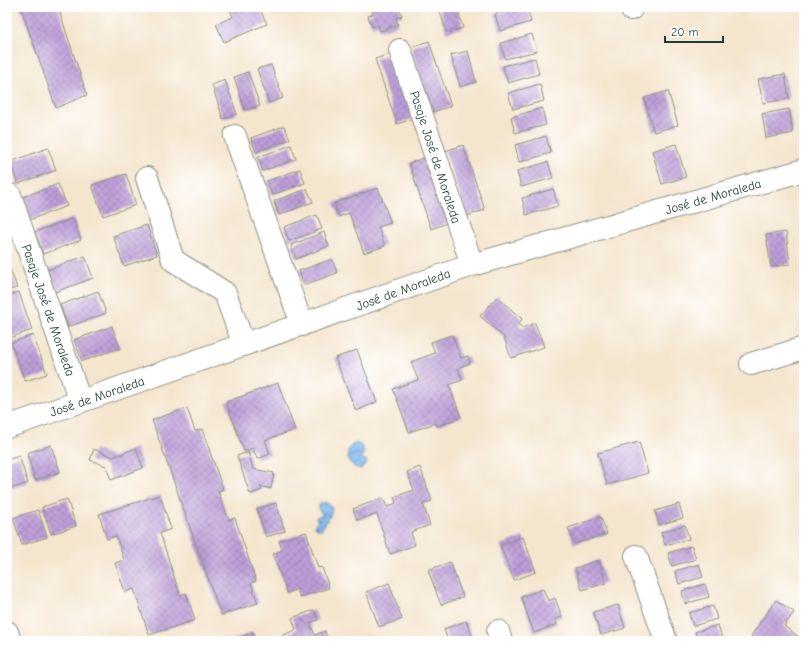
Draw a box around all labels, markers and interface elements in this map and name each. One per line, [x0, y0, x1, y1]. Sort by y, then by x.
scale bar [665, 18, 723, 44]
text: 20 m [671, 25, 699, 39]
street label: Pasaje José de Moraleda [407, 89, 464, 225]
street label: José de Moraleda [663, 176, 763, 217]
street label: Pasaje José de Moraleda [19, 242, 78, 378]
street label: José de Moraleda [354, 265, 452, 313]
street label: José de Moraleda [48, 373, 146, 420]

